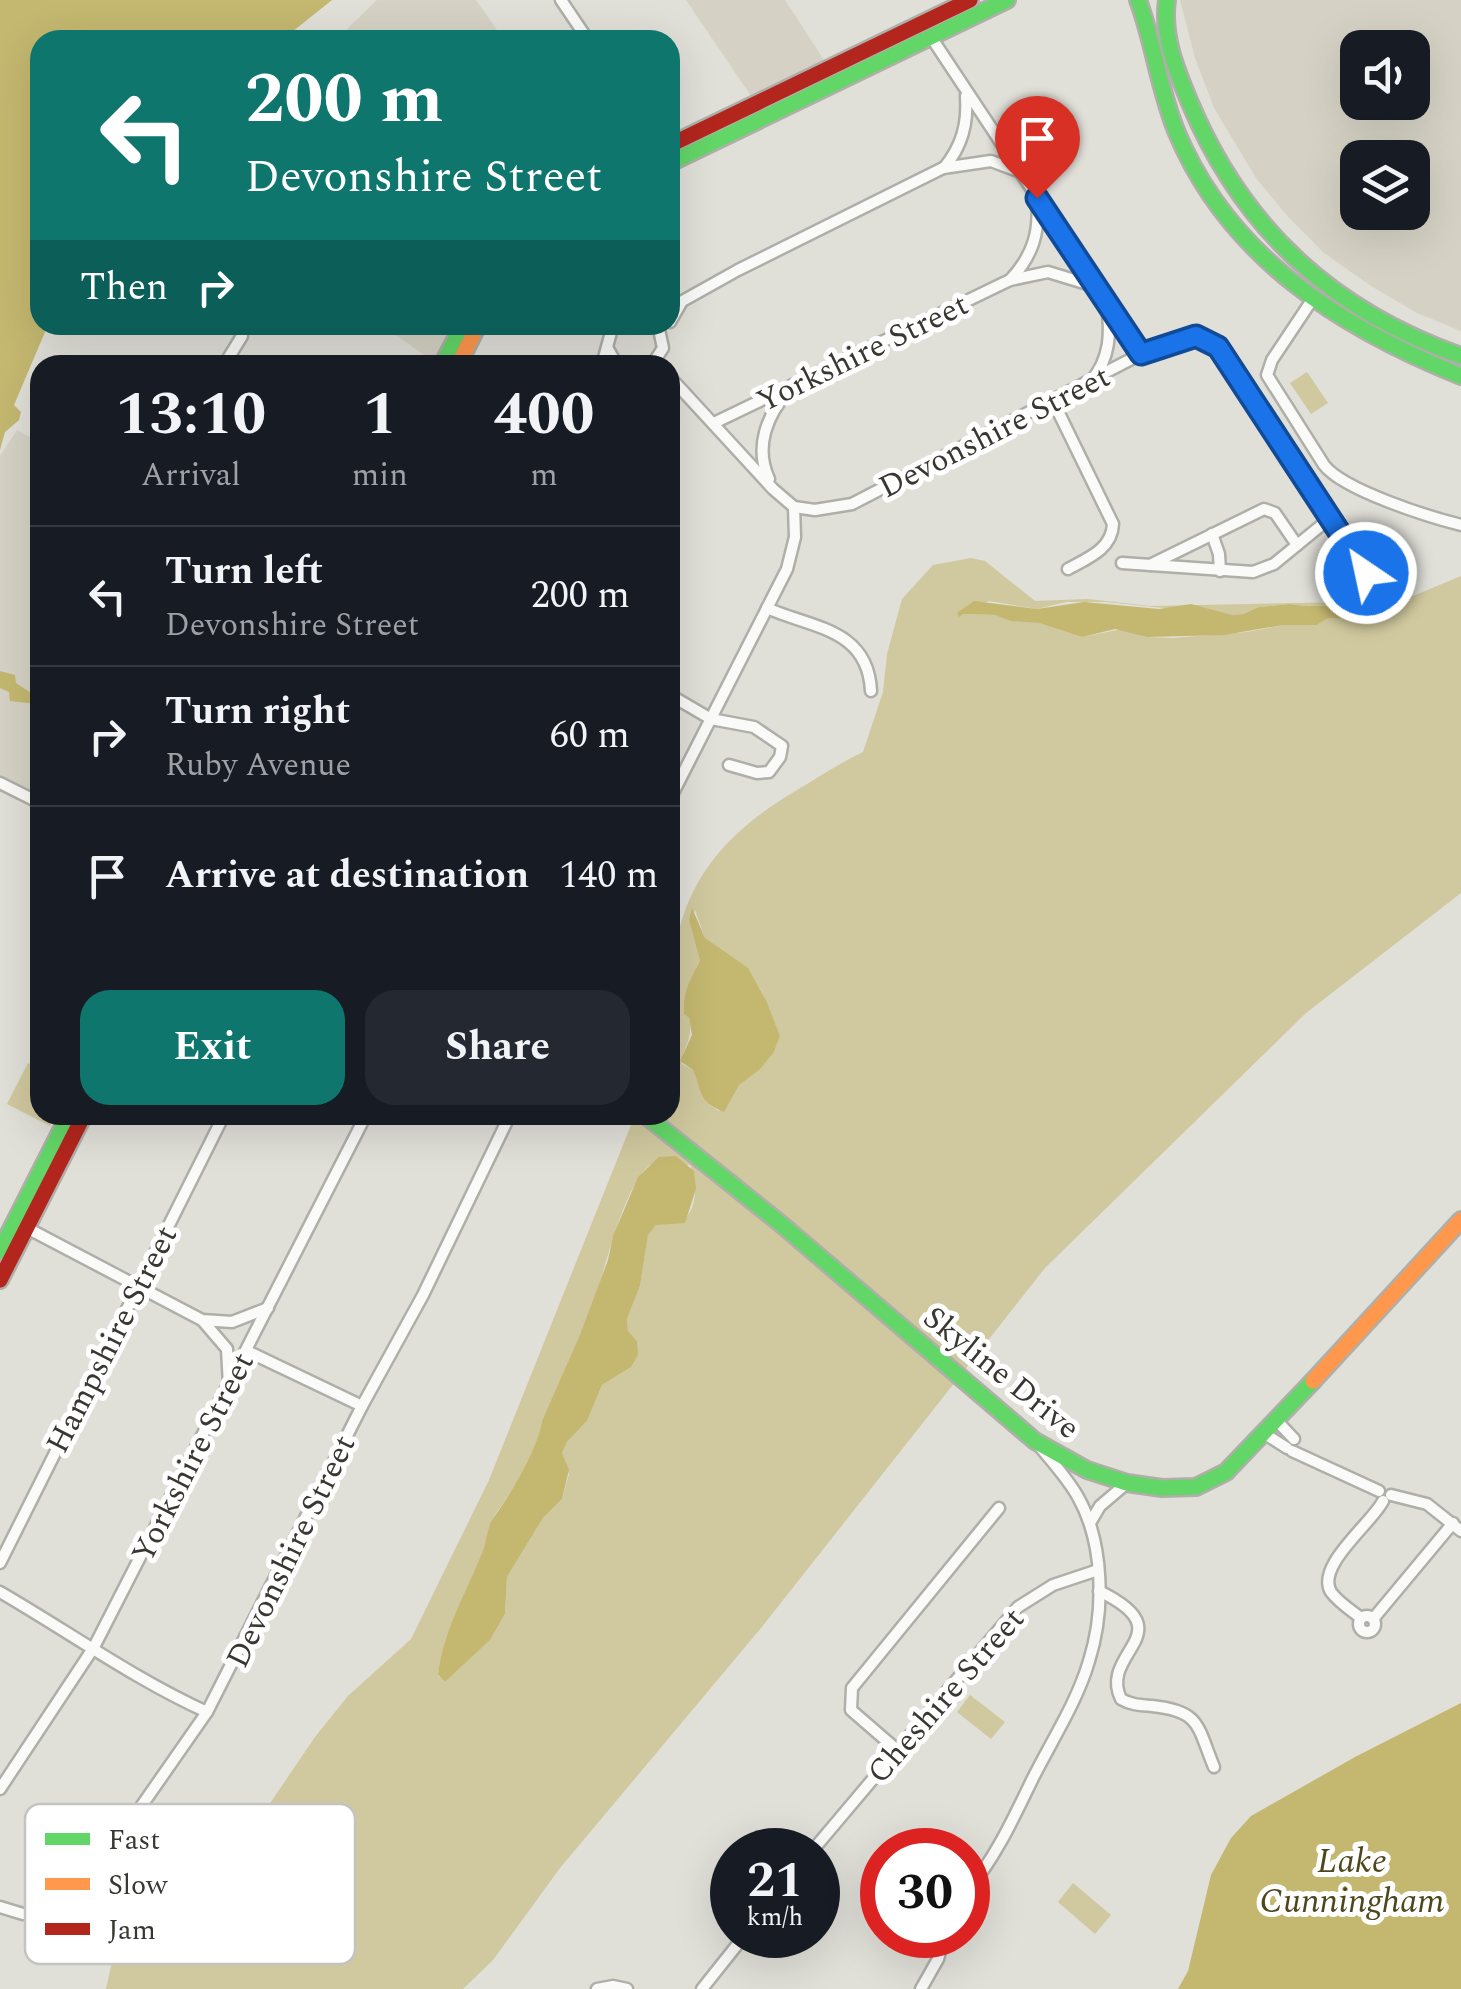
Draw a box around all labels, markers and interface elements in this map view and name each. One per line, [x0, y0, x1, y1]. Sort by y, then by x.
map controls [1340, 30, 1430, 230]
button: sound [1340, 30, 1430, 120]
text: 200 m [245, 47, 443, 153]
icon: left [80, 70, 210, 200]
pin [995, 96, 1080, 199]
icon: arrive [1010, 111, 1065, 166]
button: layers [1340, 140, 1430, 230]
text: Devonshire Street [245, 143, 602, 212]
text: Then [80, 259, 168, 317]
icon: right [188, 260, 243, 315]
street label: Yorkshire Street [748, 281, 977, 426]
street label: Devonshire Street [870, 353, 1119, 512]
text: 13:10 [116, 369, 266, 461]
text: 1 [363, 369, 397, 461]
text: 400 [493, 369, 594, 461]
text: Arrival [141, 451, 241, 500]
text: min [352, 451, 408, 500]
text: m [530, 451, 558, 500]
position arrow [1314, 521, 1418, 625]
text: Turn left [165, 543, 323, 601]
text: 200 m [531, 567, 630, 625]
icon: left [80, 569, 135, 624]
text: Devonshire Street [165, 601, 419, 650]
text: Turn right [165, 683, 350, 741]
text: 60 m [550, 707, 630, 765]
icon: right [80, 709, 135, 764]
text: Ruby Avenue [165, 741, 351, 790]
text: Arrive at destination [165, 847, 529, 905]
text: 140 m [559, 847, 658, 905]
icon: arrive [80, 849, 135, 904]
button: Exit [80, 990, 345, 1105]
button: Share [365, 990, 630, 1105]
street label: Hampshire Street [34, 1217, 191, 1462]
street label: Skyline Drive [912, 1294, 1090, 1452]
street label: Yorkshire Street [119, 1344, 267, 1571]
street label: Devonshire Street [214, 1427, 369, 1677]
street label: Cheshire Street [856, 1597, 1037, 1795]
legend [25, 1804, 355, 1964]
text: Fast [108, 1819, 160, 1862]
speed limit sign: 30 [860, 1828, 990, 1958]
water label: Lake Cunningham [1259, 1835, 1445, 1928]
text: 21 [747, 1843, 803, 1919]
text: Slow [108, 1864, 168, 1907]
text: km/h [747, 1899, 803, 1937]
text: Jam [108, 1909, 156, 1952]

